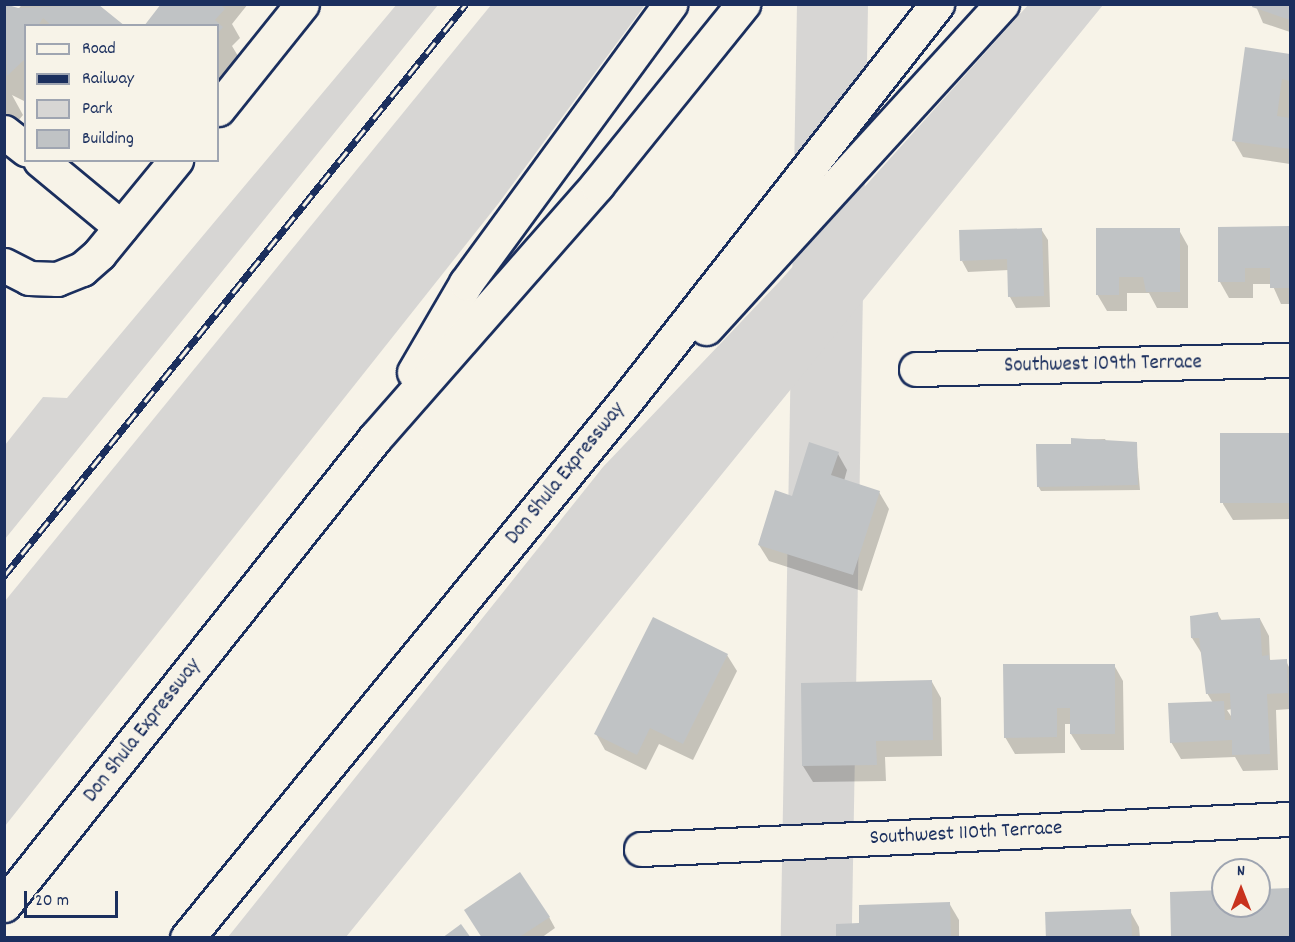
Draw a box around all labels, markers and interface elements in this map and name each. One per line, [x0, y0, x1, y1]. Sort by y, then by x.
legend [24, 24, 219, 162]
text: Road [82, 37, 116, 62]
text: Railway [82, 67, 134, 92]
text: Park [82, 97, 113, 122]
text: Building [82, 127, 134, 152]
street label: Southwest 109th Terrace [1004, 351, 1202, 379]
street label: Don Shula Expressway [501, 398, 631, 550]
street label: Don Shula Expressway [79, 654, 207, 808]
street label: Southwest 110th Terrace [869, 816, 1063, 852]
north arrow [1211, 858, 1271, 918]
text: N [1237, 860, 1245, 883]
scale bar [27, 879, 122, 917]
text: 20 m [35, 889, 69, 914]

